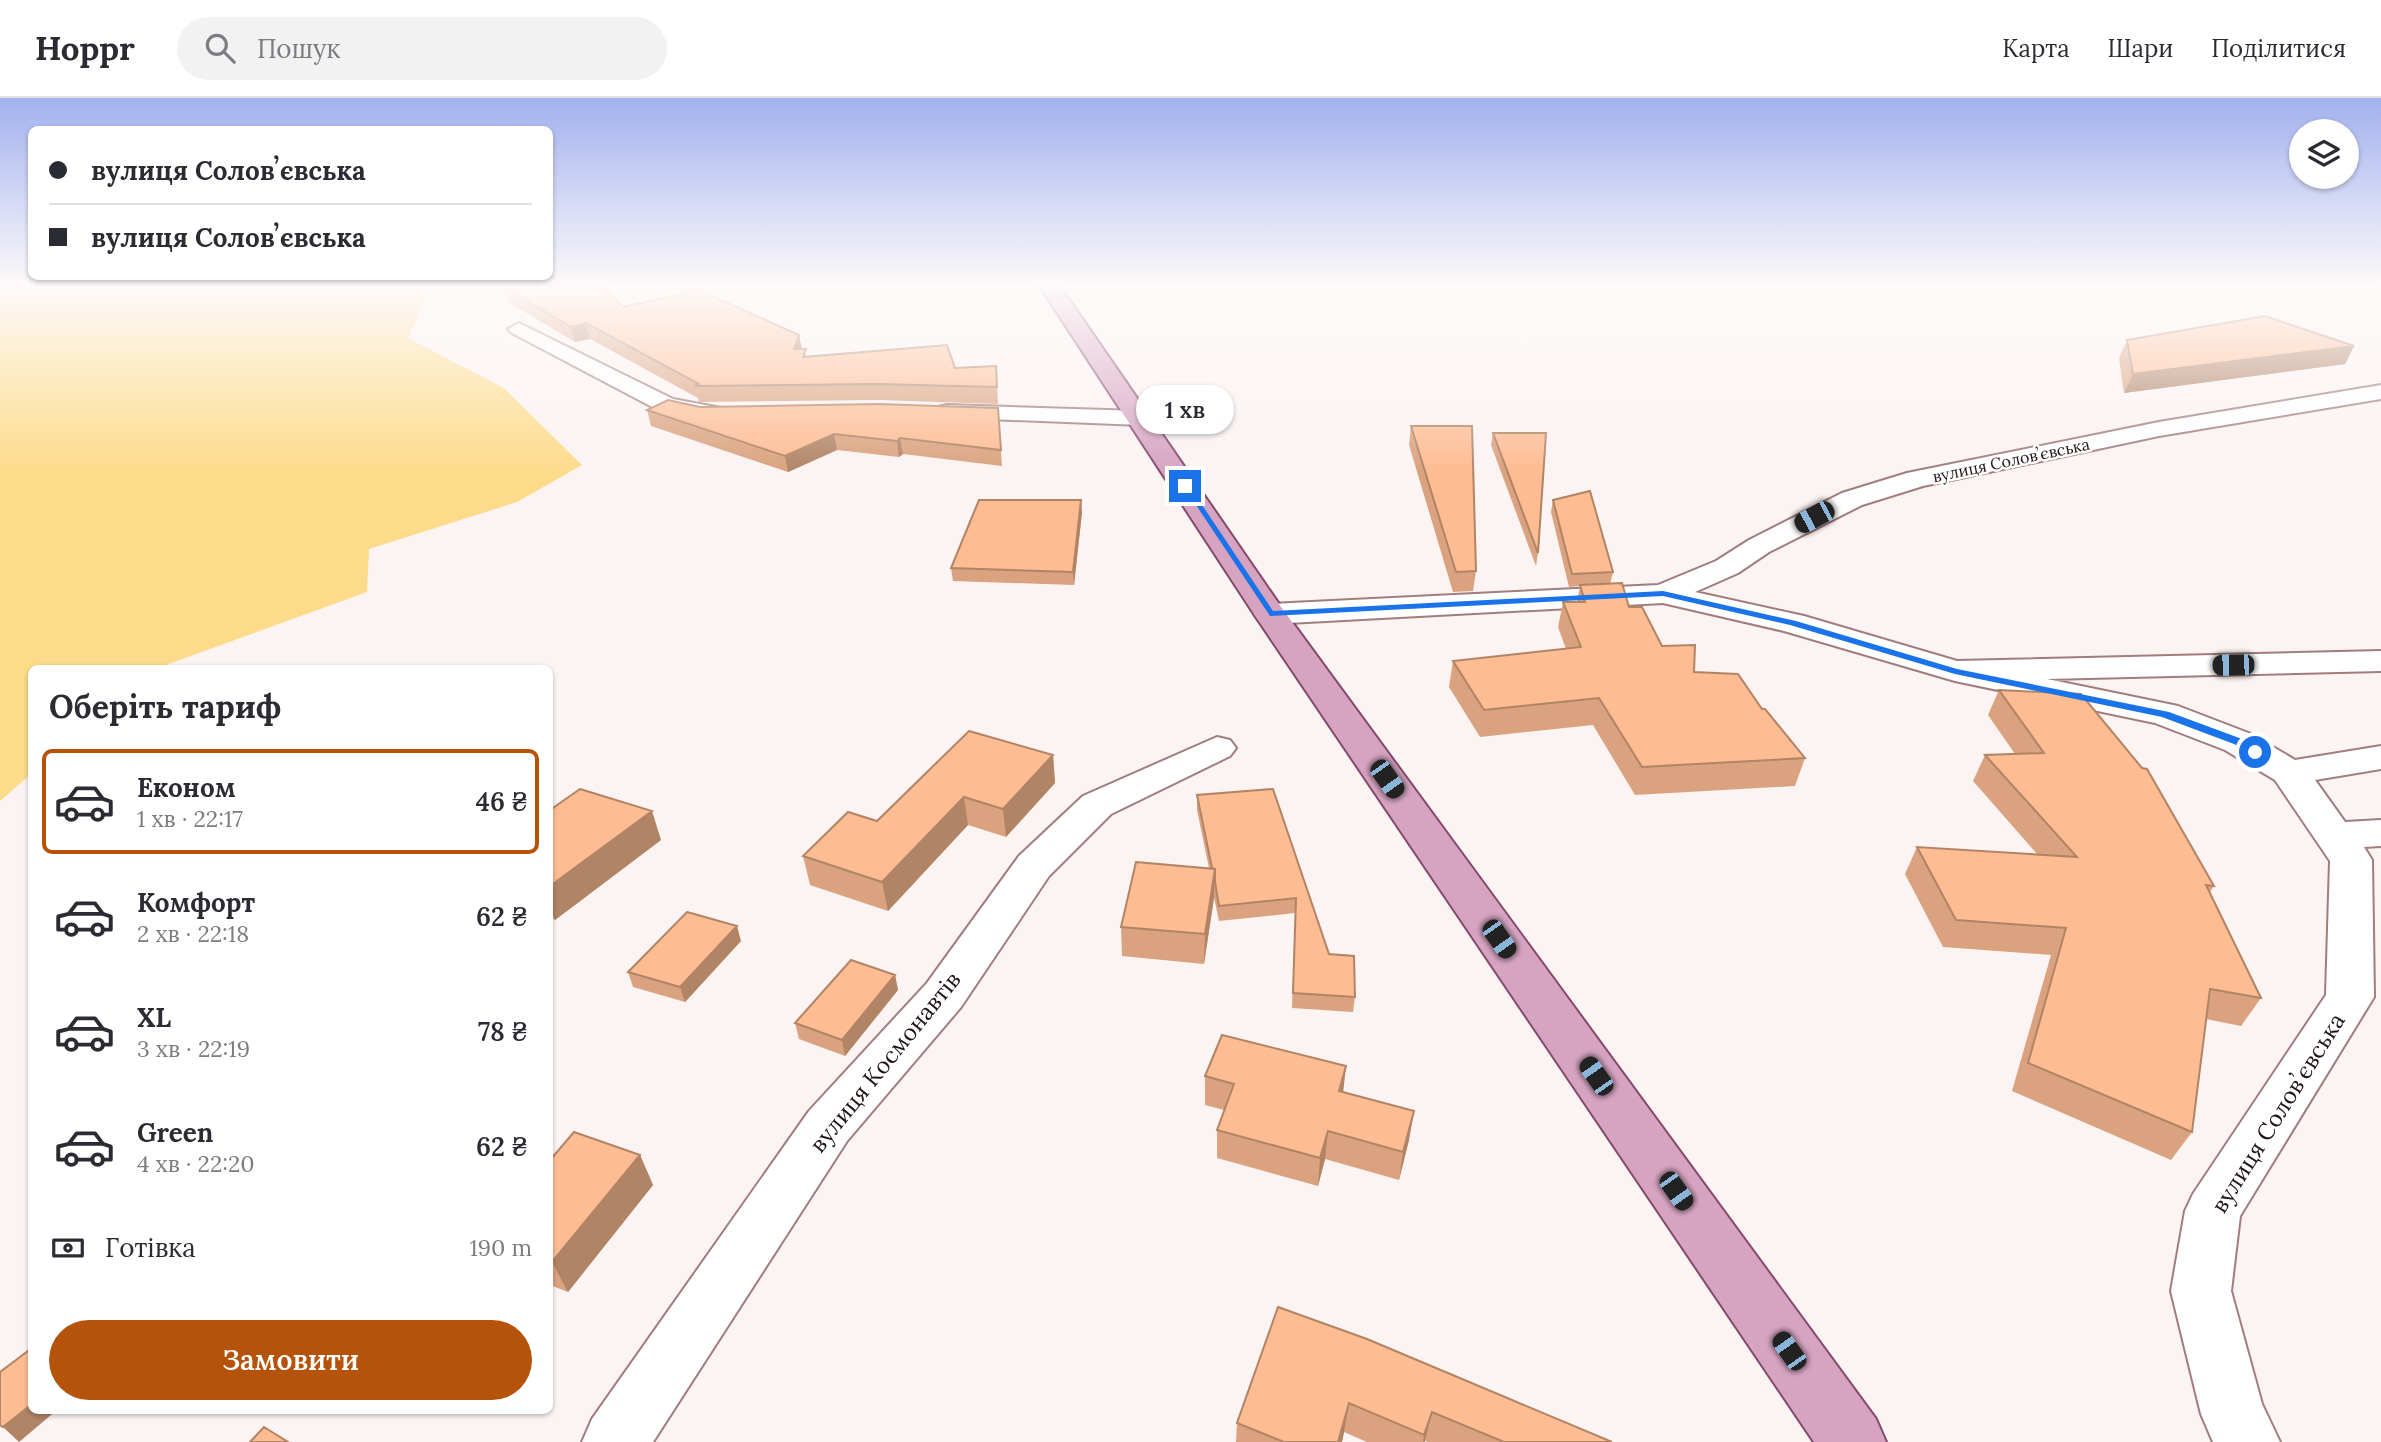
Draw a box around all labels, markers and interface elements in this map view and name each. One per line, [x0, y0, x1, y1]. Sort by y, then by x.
search box [177, 17, 667, 80]
text: Hoppr [35, 27, 135, 69]
icon: search [201, 29, 239, 67]
text: Пошук [257, 32, 341, 65]
text: Карта [2002, 33, 2070, 64]
text: Шари [2108, 33, 2173, 64]
text: Поділитися [2211, 33, 2346, 64]
map controls [2289, 119, 2359, 189]
button: layers [2289, 119, 2359, 189]
text: вулиця Соловʼєвська [91, 154, 366, 187]
text: вулиця Соловʼєвська [91, 221, 366, 254]
callout: 1 хв [1136, 384, 1234, 434]
text: 1 хв [1165, 395, 1205, 424]
street label: вулиця Соловʼєвська [1931, 434, 2091, 486]
route end [1169, 470, 1201, 502]
car [1791, 498, 1838, 536]
car [2212, 654, 2255, 676]
text: Оберіть тариф [49, 686, 281, 727]
route start [2239, 736, 2271, 768]
car [1367, 756, 1408, 802]
icon: car [53, 770, 116, 833]
text: Економ [137, 771, 235, 804]
text: 46 ₴ [476, 785, 528, 818]
text: 1 хв · 22:17 [137, 804, 243, 833]
icon: car [53, 885, 116, 948]
text: Комфорт [137, 886, 255, 919]
text: 62 ₴ [476, 900, 528, 933]
car [1479, 916, 1520, 962]
text: 2 хв · 22:18 [137, 919, 249, 948]
street label: вулиця Космонавтів [803, 965, 966, 1158]
icon: car [53, 1000, 116, 1063]
text: XL [137, 1001, 171, 1034]
street label: вулиця Соловʼєвська [2204, 1007, 2351, 1218]
text: 78 ₴ [478, 1015, 528, 1048]
text: 3 хв · 22:19 [137, 1034, 250, 1063]
car [1576, 1053, 1617, 1099]
icon: car [53, 1115, 116, 1178]
text: Green [137, 1116, 213, 1149]
text: 62 ₴ [476, 1130, 528, 1163]
text: 4 хв · 22:20 [137, 1149, 255, 1178]
car [1656, 1168, 1697, 1214]
icon: cash [49, 1229, 87, 1267]
text: Готівка [105, 1231, 196, 1264]
text: 190 m [469, 1233, 532, 1262]
button: Замовити [49, 1320, 532, 1400]
car [1769, 1328, 1810, 1374]

